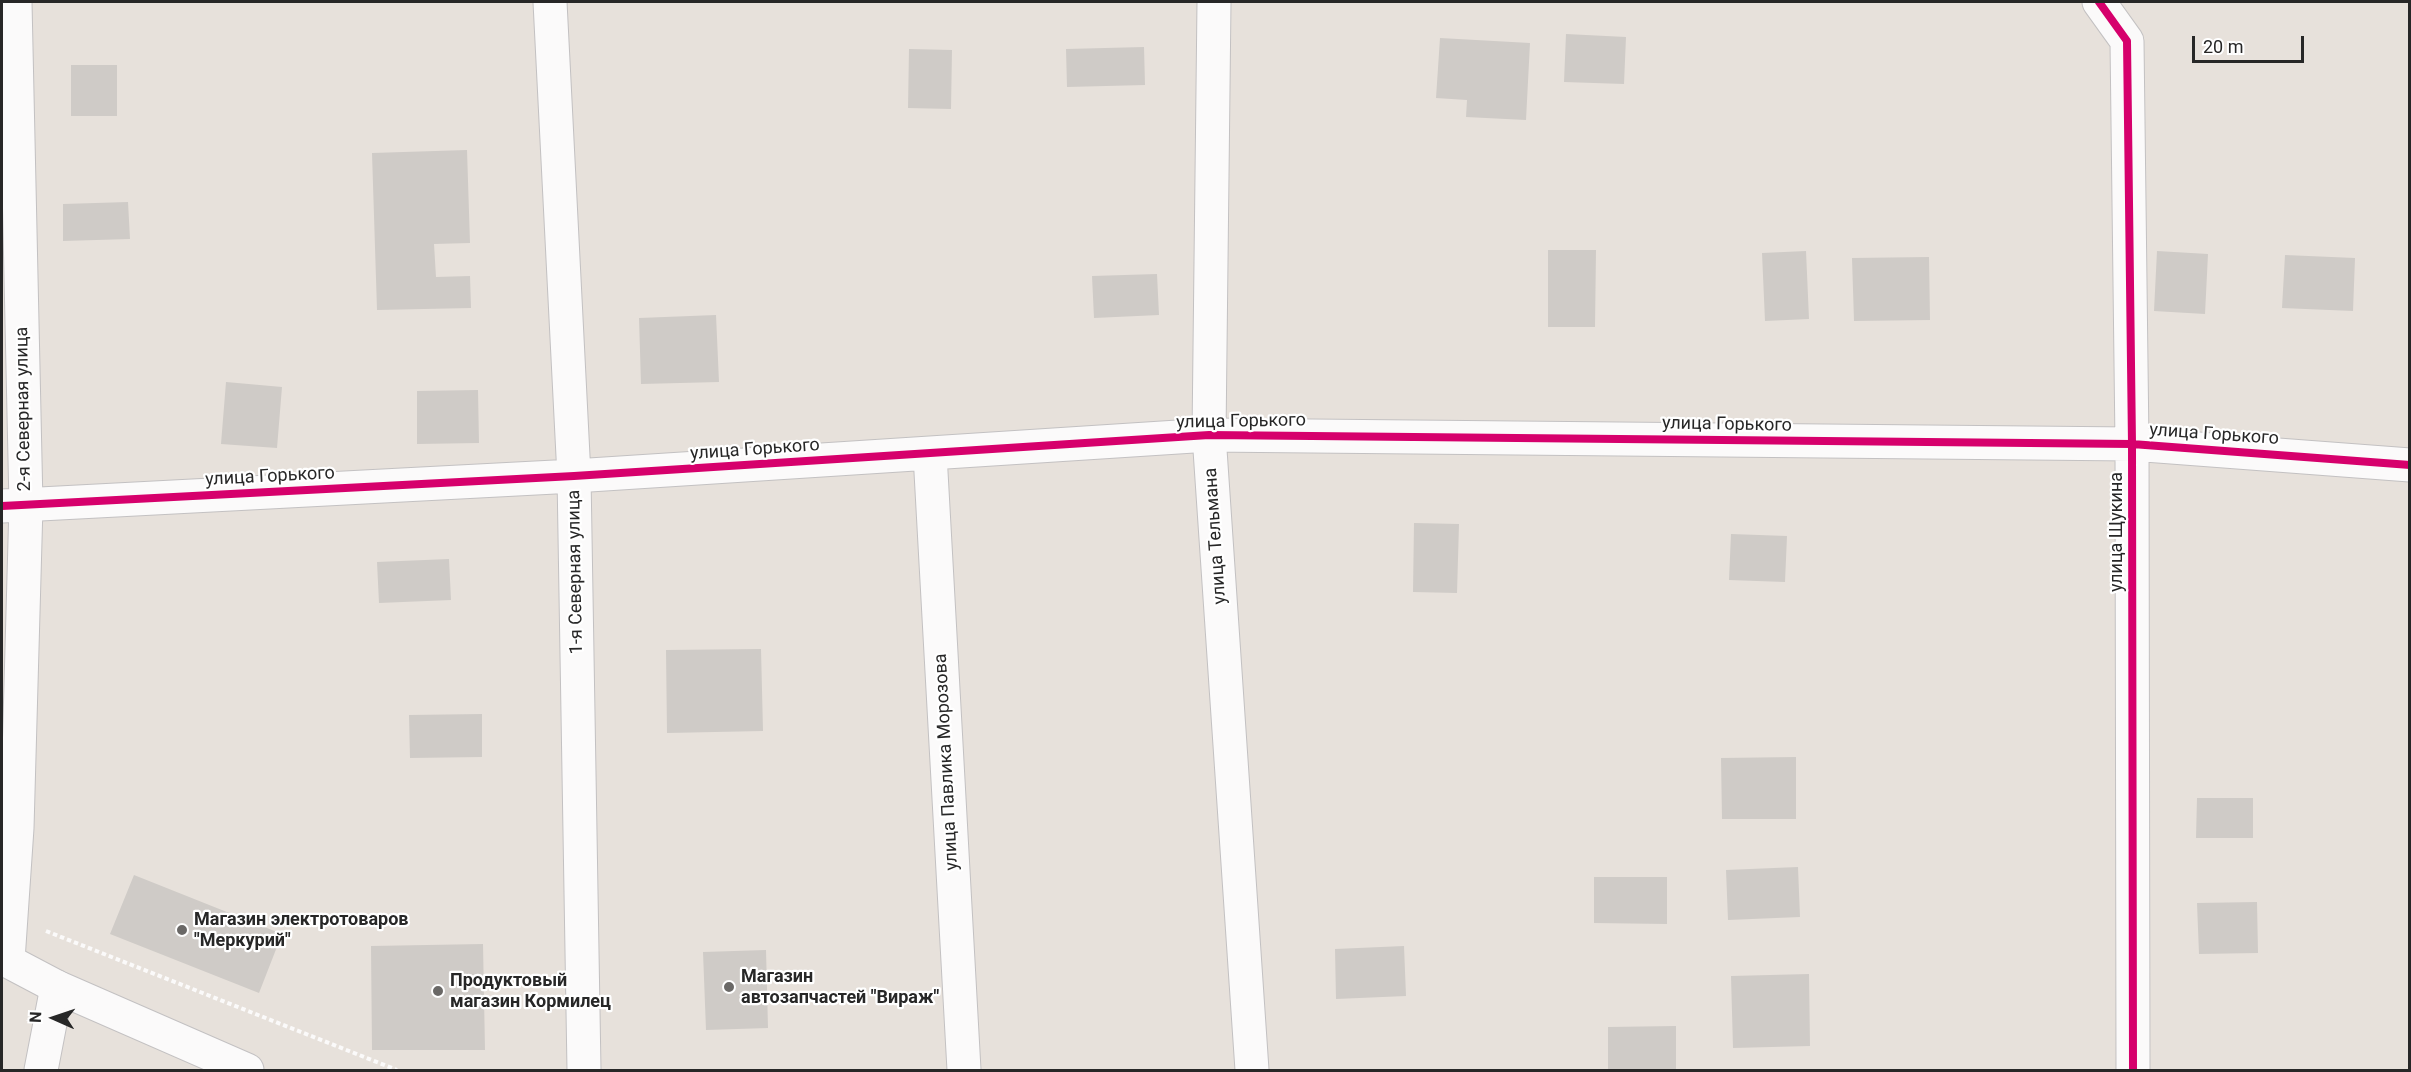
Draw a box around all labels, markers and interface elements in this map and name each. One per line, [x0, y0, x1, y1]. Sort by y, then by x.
scale bar [2195, 24, 2308, 62]
text: 20 m [2203, 36, 2243, 57]
street label: 2-я Северная улица [12, 327, 36, 491]
street label: улица Горького [1176, 410, 1306, 434]
street label: улица Горького [1662, 413, 1792, 437]
street label: улица Горького [2148, 420, 2280, 450]
street label: улица Горького [689, 435, 821, 465]
street label: улица Горького [205, 463, 335, 491]
street label: улица Тельмана [1200, 467, 1232, 605]
street label: улица Щукина [2106, 472, 2128, 592]
street label: 1-я Северная улица [564, 490, 588, 654]
street label: улица Павлика Морозова [931, 653, 963, 871]
place label: Магазин электротоваров "Меркурий" [194, 909, 408, 952]
marker: Магазин электротоваров "Меркурий" [175, 923, 189, 937]
place label: Магазин автозапчастей "Вираж" [741, 966, 939, 1008]
place label: Продуктовый магазин Кормилец [450, 970, 611, 1012]
marker: Магазин автозапчастей "Вираж" [722, 980, 736, 994]
marker: Продуктовый магазин Кормилец [431, 984, 445, 998]
north arrow [24, 988, 84, 1048]
text: N [26, 1011, 45, 1023]

